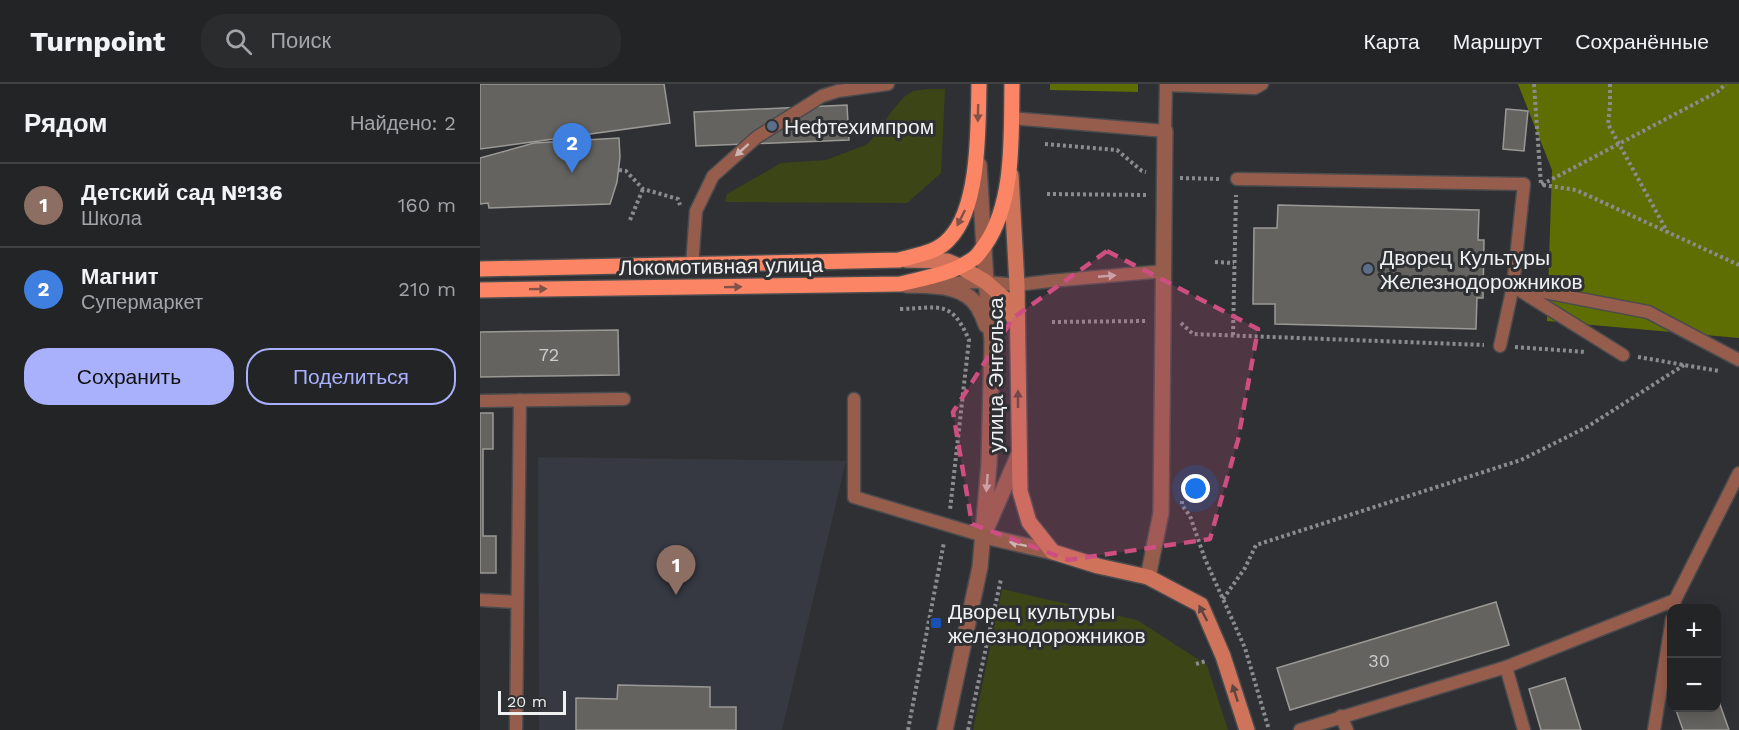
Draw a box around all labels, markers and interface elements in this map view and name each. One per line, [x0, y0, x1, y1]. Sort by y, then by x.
search box [201, 14, 621, 68]
text: Turnpoint [30, 25, 165, 58]
icon: search [222, 25, 255, 58]
text: Поиск [270, 28, 331, 53]
text: Карта [1364, 29, 1420, 54]
text: Маршрут [1453, 29, 1542, 54]
text: Сохранённые [1575, 29, 1709, 54]
one-way arrow [973, 103, 983, 122]
text: Рядом [24, 108, 107, 138]
text: Найдено: 2 [350, 111, 456, 135]
place label: Нефтехимпром [784, 114, 934, 139]
marker: Нефтехимпром [765, 119, 779, 133]
pin: 2 [552, 124, 592, 173]
one-way arrow [735, 143, 750, 156]
text: Детский сад №136 [81, 180, 283, 205]
text: 1 [39, 193, 48, 217]
text: 160 m [398, 193, 456, 217]
text: Школа [81, 206, 142, 230]
one-way arrow [957, 210, 966, 227]
place label: Дворец Культуры Железнодорожников [1380, 245, 1583, 294]
street label: Локомотивная улица [619, 252, 824, 280]
marker: Дворец Культуры Железнодорожников [1361, 262, 1375, 276]
text: Магнит [81, 264, 159, 289]
one-way arrow [1098, 271, 1117, 281]
text: 2 [38, 277, 49, 301]
text: 210 m [398, 277, 456, 301]
one-way arrow [724, 282, 743, 292]
one-way arrow [529, 284, 548, 294]
text: Супермаркет [81, 290, 203, 314]
street label: улица Энгельса [983, 297, 1008, 453]
house number: 72 [539, 344, 559, 365]
button: Сохранить [24, 348, 234, 405]
button: Поделиться [246, 348, 456, 405]
one-way arrow [1013, 390, 1023, 409]
one-way arrow [983, 474, 992, 493]
your location [1181, 474, 1210, 503]
one-way arrow [1009, 538, 1028, 548]
pin: 1 [656, 546, 696, 595]
place label: Дворец культуры железнодорожников [948, 599, 1146, 648]
one-way arrow [1199, 604, 1209, 622]
map controls [1667, 604, 1721, 712]
button: + [1667, 604, 1721, 658]
marker: Дворец культуры железнодорожников [929, 616, 943, 630]
house number: 30 [1368, 650, 1390, 671]
button: − [1667, 658, 1721, 712]
one-way arrow [1230, 684, 1239, 702]
scale bar [498, 688, 566, 716]
text: 20 m [507, 692, 547, 711]

